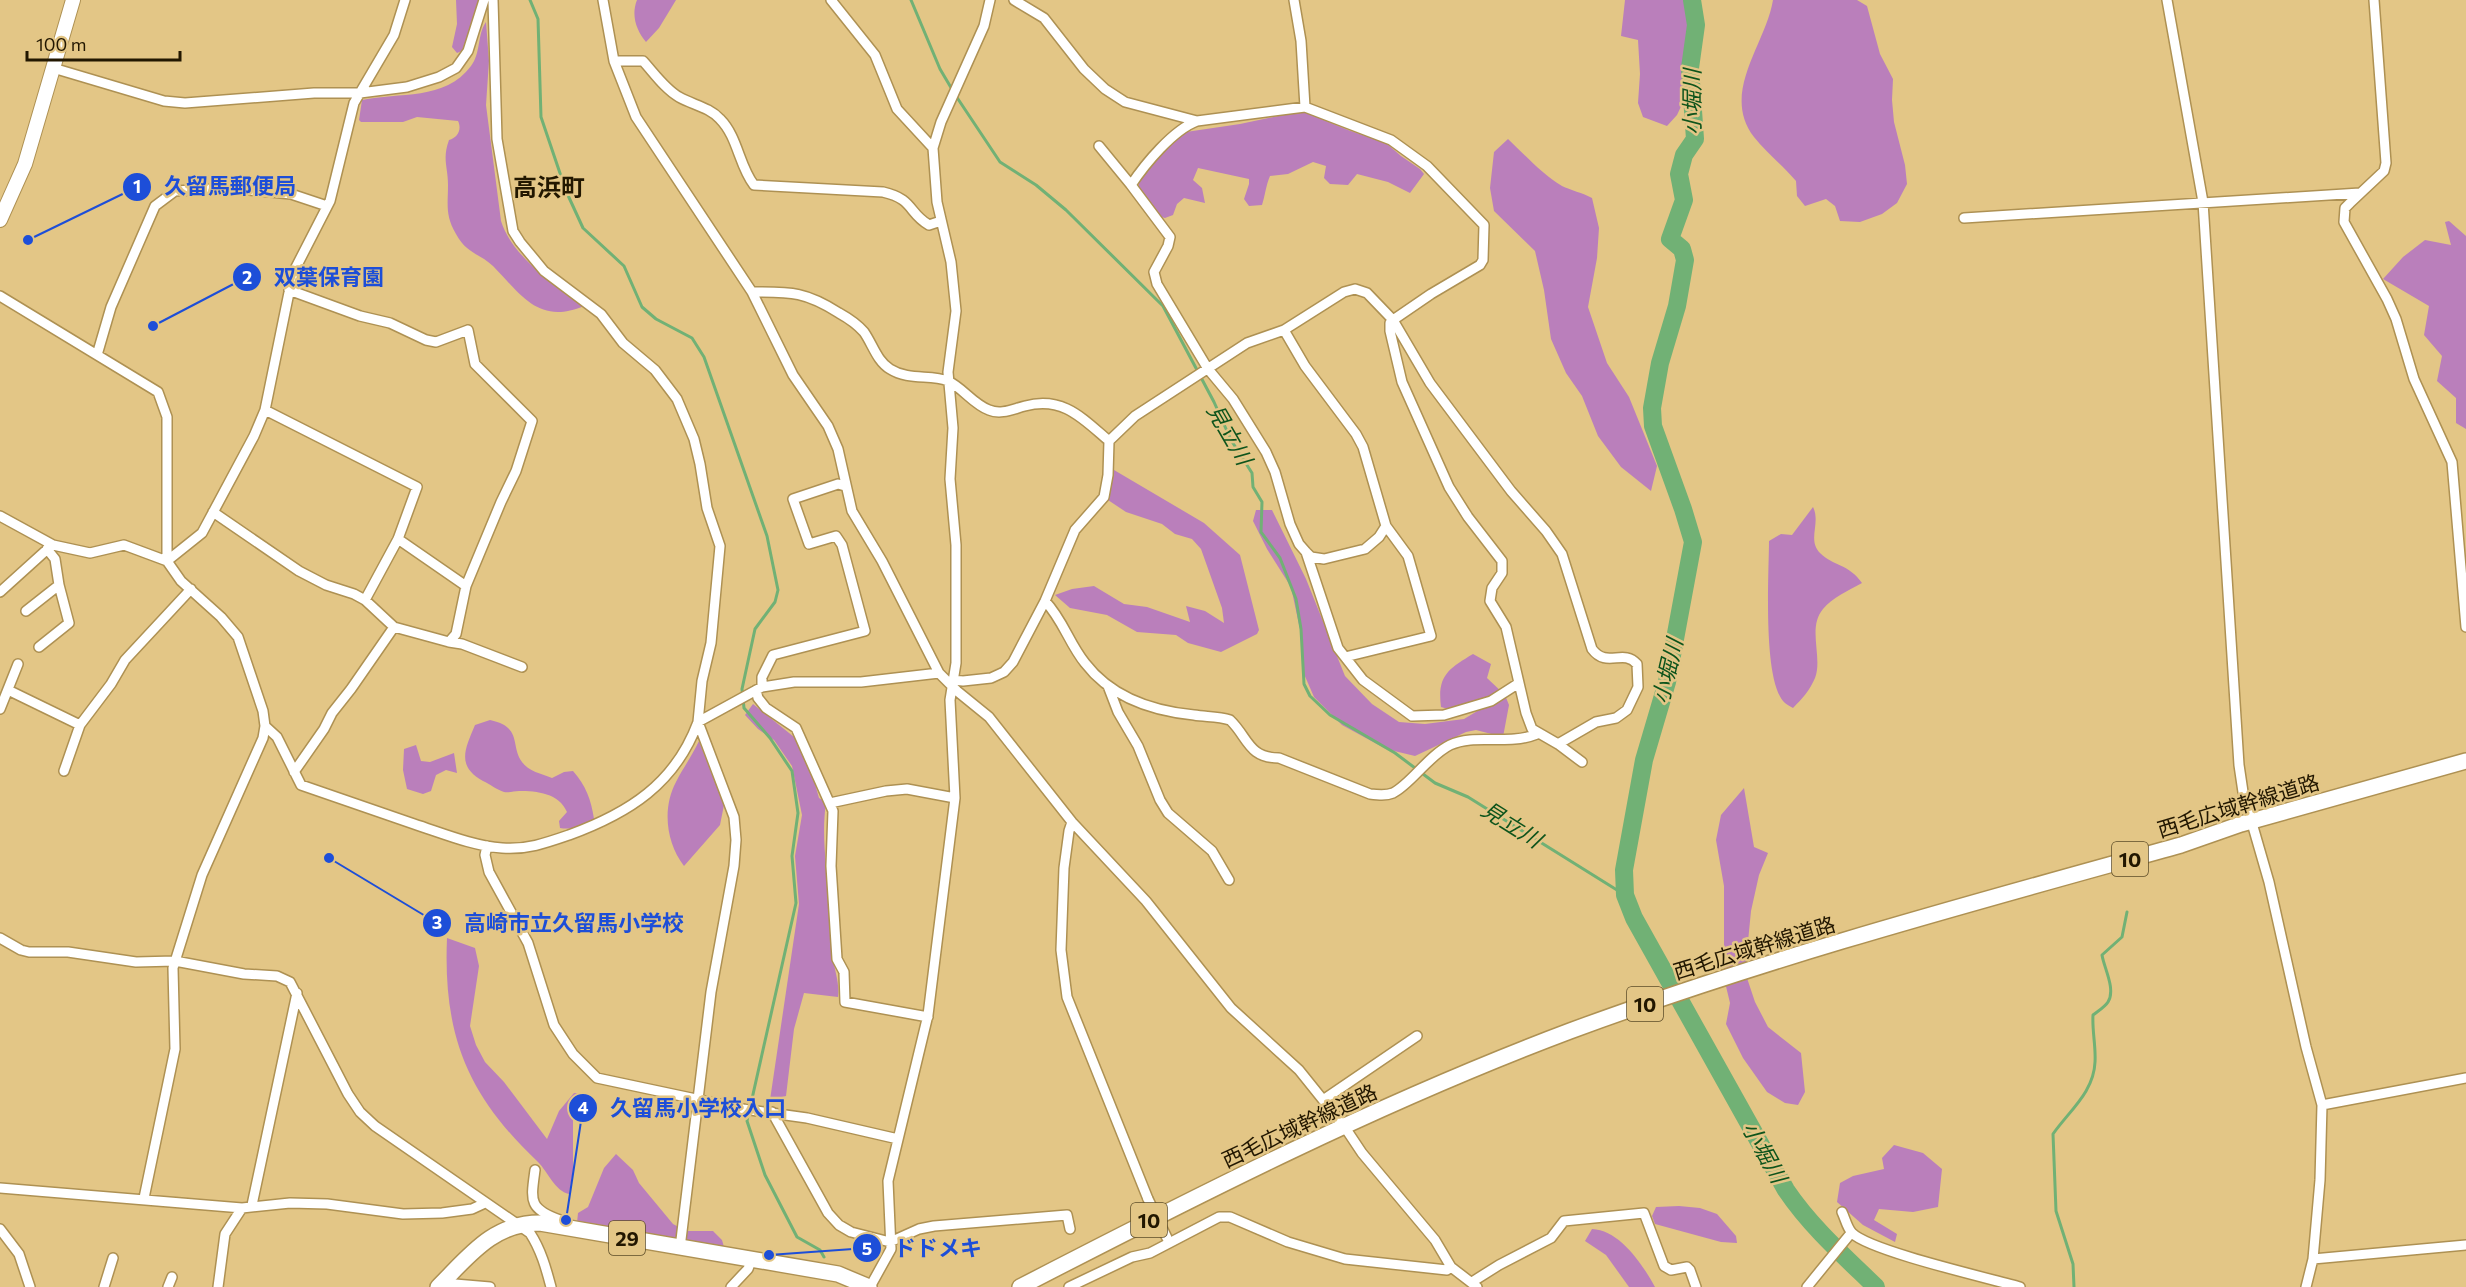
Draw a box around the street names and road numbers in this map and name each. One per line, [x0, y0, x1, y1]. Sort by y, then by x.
street label: 西毛広域幹線道路 [2154, 768, 2322, 842]
road number: 10 [2112, 842, 2148, 876]
street label: 西毛広域幹線道路 [1670, 910, 1838, 984]
road number: 10 [1627, 987, 1663, 1021]
street label: 西毛広域幹線道路 [1218, 1078, 1380, 1172]
road number: 10 [1131, 1203, 1167, 1237]
road number: 29 [609, 1221, 645, 1255]

